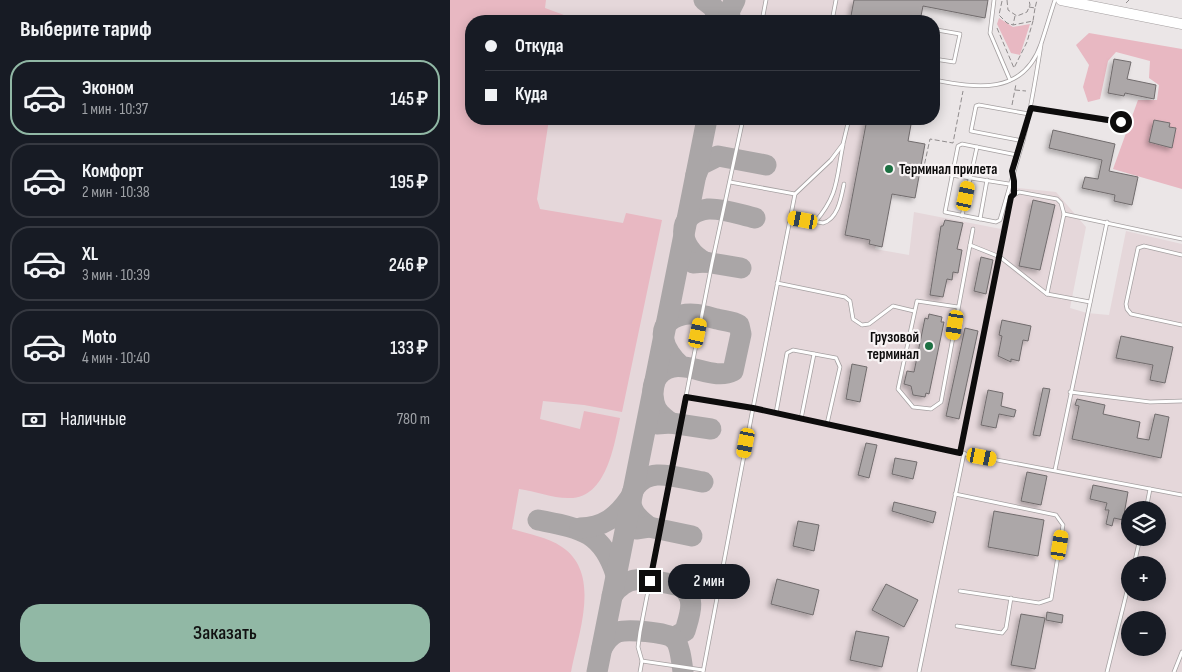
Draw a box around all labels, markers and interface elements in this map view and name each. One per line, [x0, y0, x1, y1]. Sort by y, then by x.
text: Выберите тариф [20, 16, 152, 43]
text: Откуда [515, 35, 564, 58]
icon: car [22, 75, 67, 120]
text: Эконом [82, 77, 134, 100]
text: Куда [515, 83, 548, 106]
text: 145 ₽ [390, 88, 428, 111]
text: 1 мин · 10:37 [82, 100, 148, 119]
route start [1110, 111, 1132, 133]
icon: car [22, 158, 67, 203]
text: Комфорт [82, 160, 144, 183]
place label: Терминал прилета [899, 160, 997, 179]
marker: Терминал прилета [883, 163, 895, 175]
text: 195 ₽ [390, 171, 428, 194]
car [955, 180, 976, 212]
text: 2 мин · 10:38 [82, 183, 150, 202]
car [786, 210, 819, 230]
icon: car [22, 241, 67, 286]
text: XL [82, 243, 98, 266]
text: 246 ₽ [389, 254, 428, 277]
text: 3 мин · 10:39 [82, 266, 150, 285]
car [945, 309, 964, 341]
car [687, 317, 708, 349]
icon: car [22, 324, 67, 369]
text: Moto [82, 326, 117, 349]
place label: Грузовой терминал [867, 328, 919, 364]
text: 133 ₽ [390, 337, 428, 360]
marker: Грузовой терминал [923, 340, 935, 352]
text: 4 мин · 10:40 [82, 349, 150, 368]
icon: cash [20, 406, 48, 434]
text: Наличные [60, 408, 126, 431]
text: 780 m [397, 410, 430, 429]
car [735, 427, 756, 459]
car [965, 447, 998, 467]
map controls [1121, 501, 1166, 656]
button: layers [1121, 501, 1166, 546]
car [1050, 529, 1069, 561]
button: + [1121, 556, 1166, 601]
callout: 2 мин [668, 564, 750, 598]
route end [639, 570, 661, 592]
text: 2 мин [693, 572, 725, 591]
button: Заказать [20, 604, 430, 662]
button: − [1121, 611, 1166, 656]

